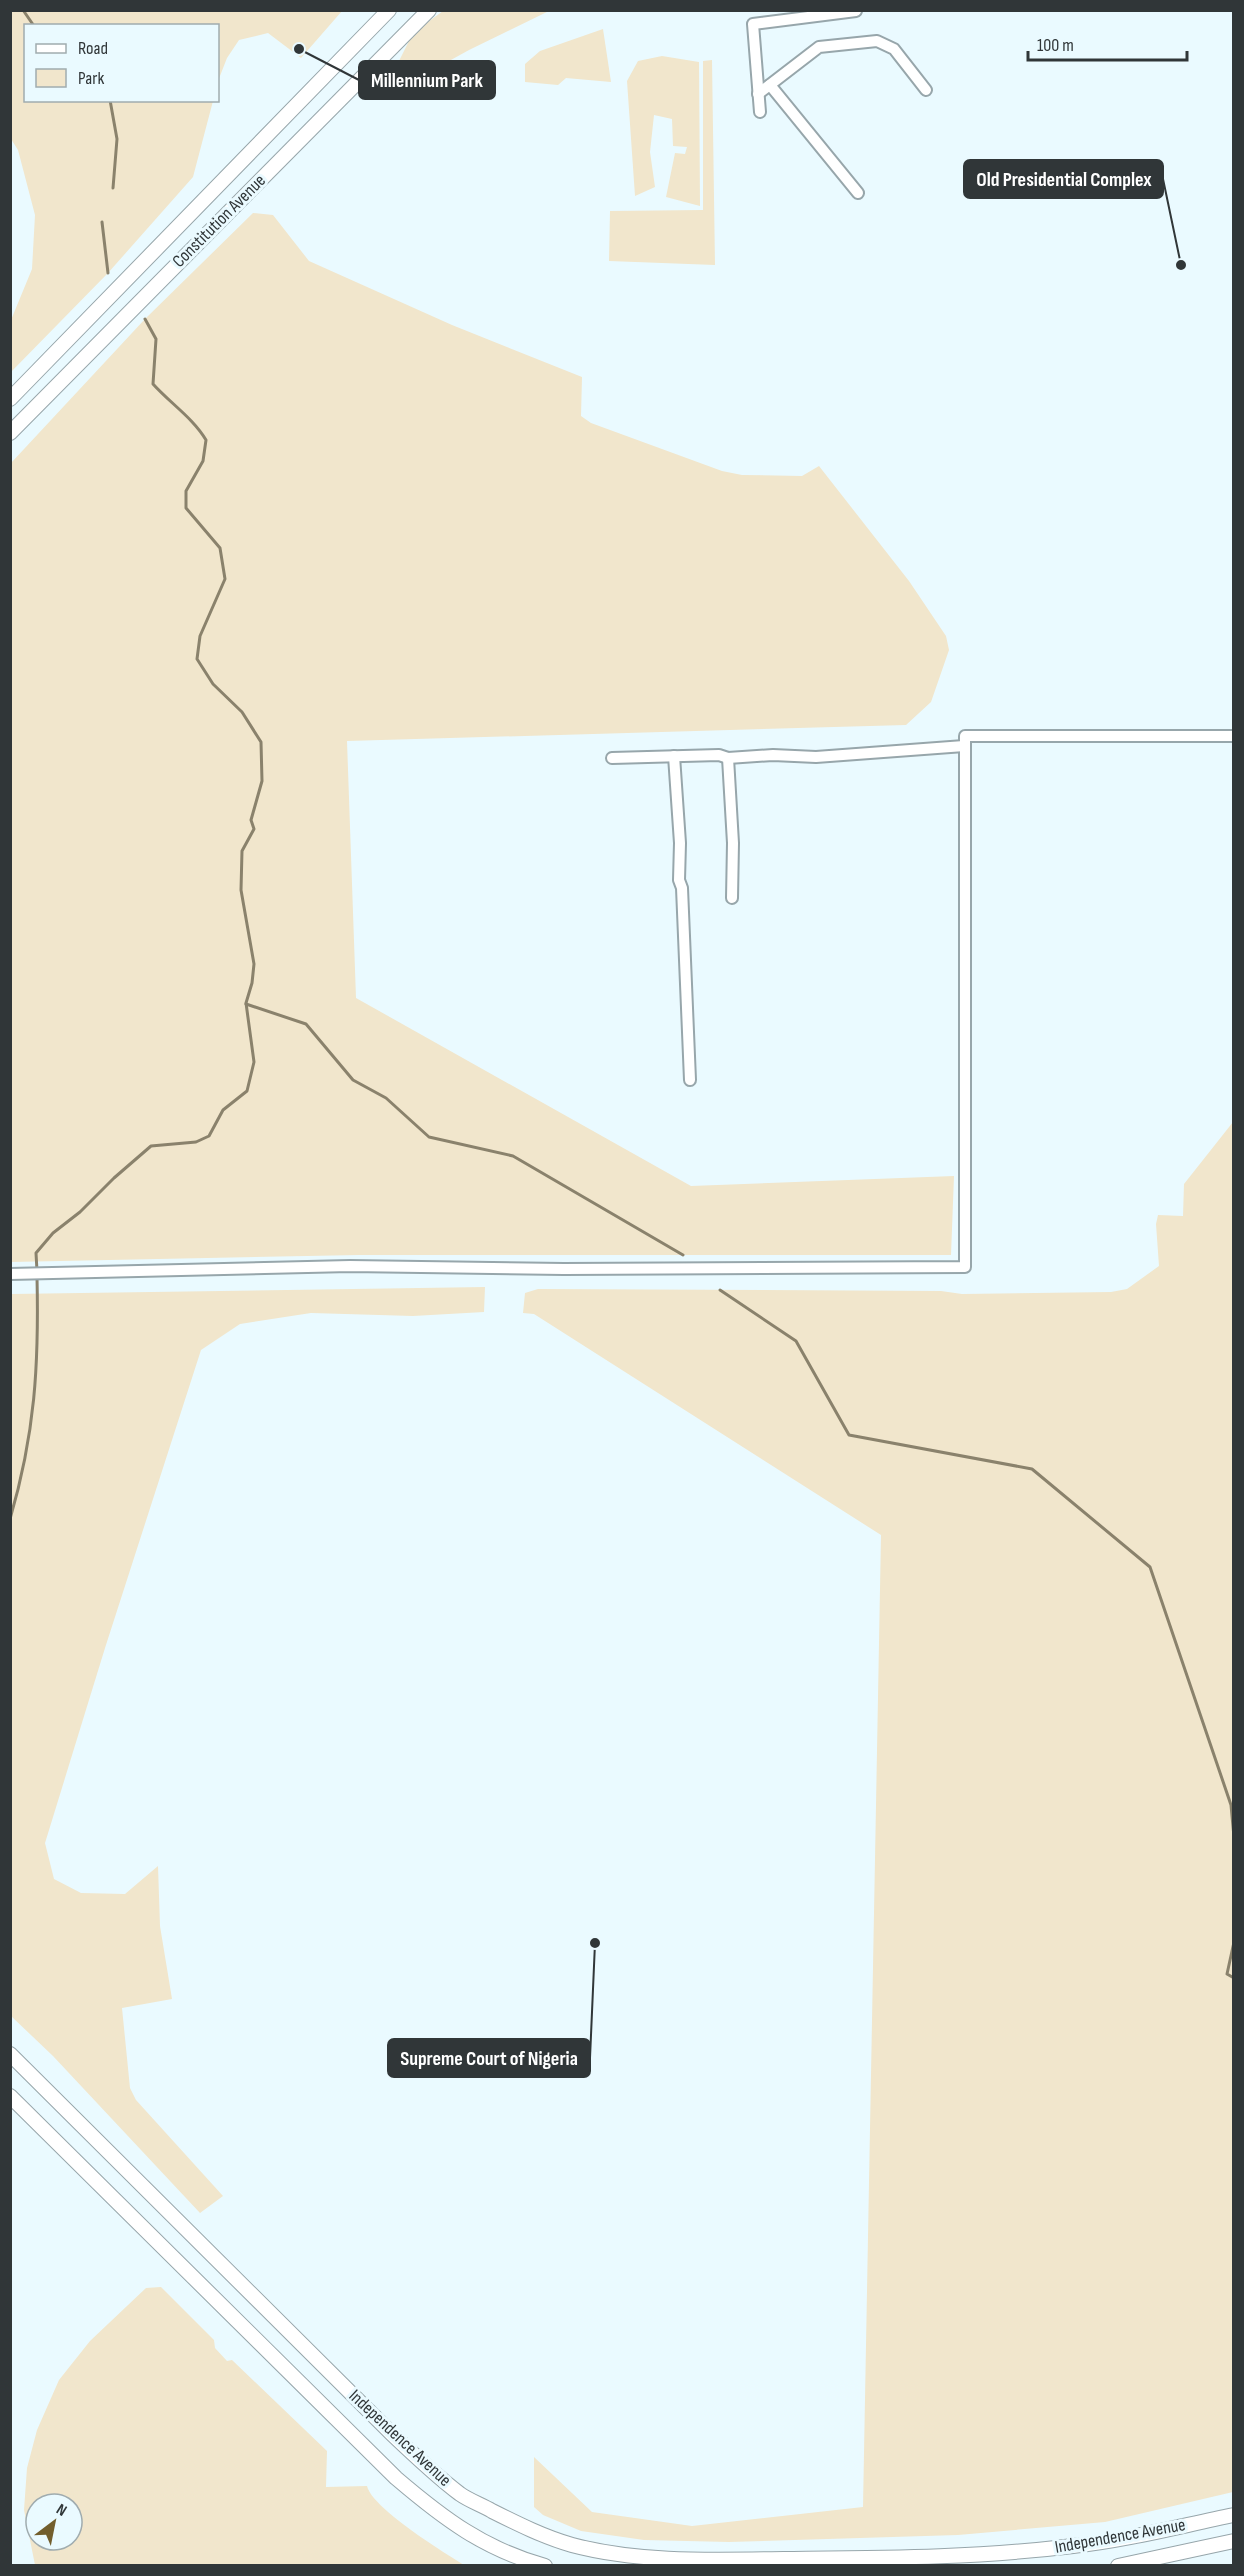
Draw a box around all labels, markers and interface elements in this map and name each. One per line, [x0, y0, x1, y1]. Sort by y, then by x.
legend [24, 24, 219, 102]
scale bar [1028, 24, 1187, 62]
text: 100 m [1037, 35, 1074, 56]
text: Road [78, 38, 108, 59]
callout: Millennium Park [359, 61, 495, 99]
text: Park [78, 68, 104, 89]
text: Millennium Park [371, 69, 484, 93]
callout: Old Presidential Complex [964, 160, 1163, 198]
text: Old Presidential Complex [976, 168, 1152, 192]
street label: Constitution Avenue [168, 170, 270, 272]
callout: Supreme Court of Nigeria [388, 2039, 590, 2077]
text: Supreme Court of Nigeria [400, 2047, 578, 2071]
street label: Independence Avenue [345, 2385, 455, 2491]
north arrow [24, 2492, 84, 2552]
text: N [52, 2500, 70, 2521]
street label: Independence Avenue [1053, 2514, 1187, 2558]

